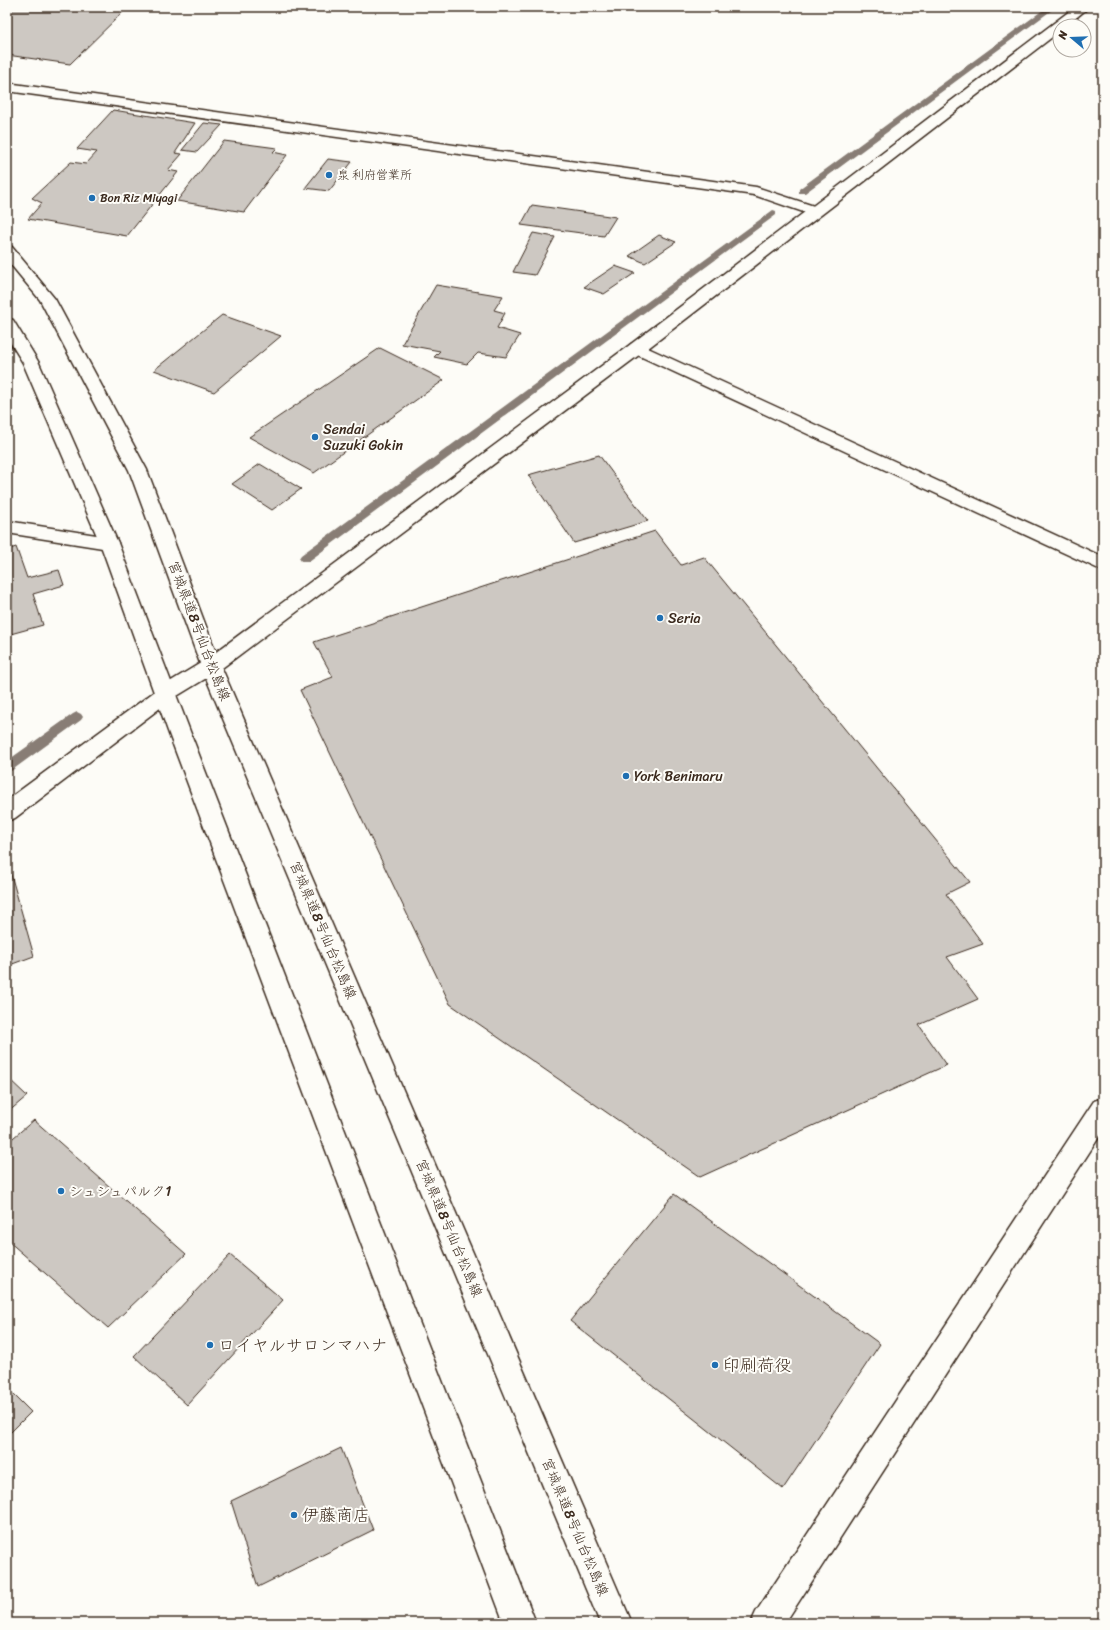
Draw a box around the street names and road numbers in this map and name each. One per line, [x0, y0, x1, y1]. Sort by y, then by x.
street label: 宮城県道8号仙台松島線 [161, 557, 237, 705]
street label: 宮城県道8号仙台松島線 [282, 857, 364, 1003]
street label: 宮城県道8号仙台松島線 [408, 1155, 490, 1301]
street label: 宮城県道8号仙台松島線 [534, 1454, 616, 1600]

